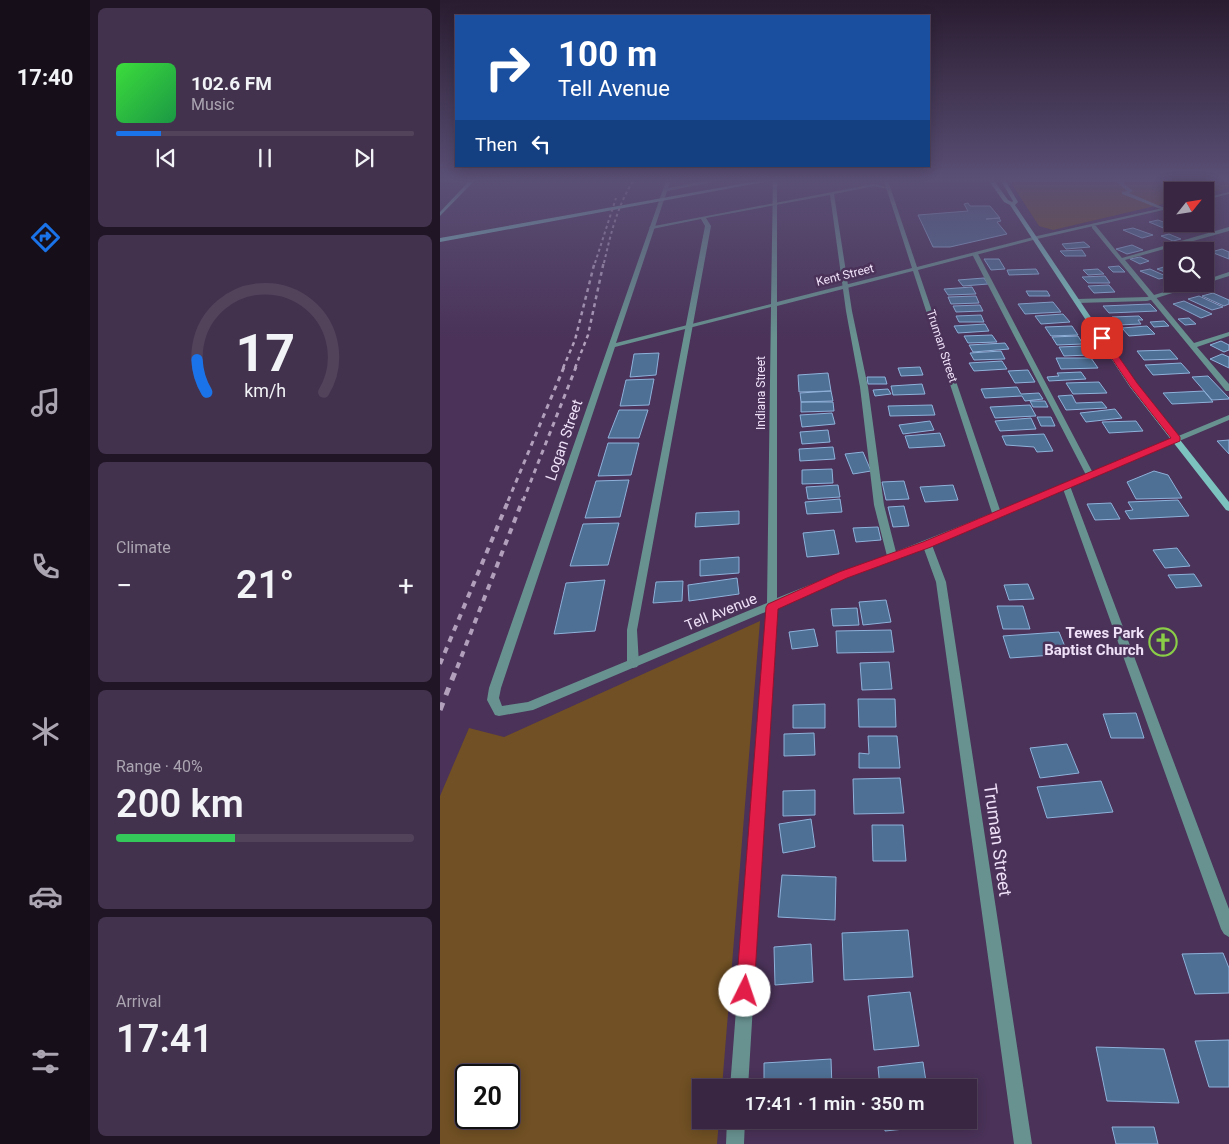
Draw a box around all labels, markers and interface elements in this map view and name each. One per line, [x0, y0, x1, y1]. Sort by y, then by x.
text: 100 m [558, 34, 657, 75]
icon: right [475, 35, 540, 100]
text: 17:40 [17, 65, 73, 90]
text: 102.6 FM [191, 72, 272, 95]
text: Tell Avenue [558, 76, 670, 101]
text: Music [191, 95, 234, 114]
icon: left [527, 130, 555, 158]
text: Then [475, 133, 517, 156]
icon: previous [152, 144, 180, 172]
icon: pause [251, 144, 279, 172]
icon: next [350, 144, 378, 172]
north arrow [1164, 182, 1214, 232]
map controls [1164, 182, 1214, 292]
icon: directions [28, 220, 63, 255]
button: search [1164, 242, 1214, 292]
street label: Kent Street [815, 261, 875, 289]
street label: Truman Street [924, 308, 960, 384]
pin [1081, 317, 1123, 359]
text: 17 [235, 323, 295, 384]
icon: arrive [1088, 324, 1116, 352]
street label: Indiana Street [754, 356, 768, 430]
text: km/h [244, 380, 286, 401]
icon: music [28, 385, 63, 420]
street label: Logan Street [542, 397, 586, 483]
text: Climate [116, 538, 171, 557]
icon: phone [28, 549, 63, 584]
text: 21° [236, 563, 294, 607]
text: − [116, 569, 132, 602]
text: + [398, 569, 414, 602]
street label: Tell Avenue [682, 589, 760, 635]
place label: Tewes Park Baptist Church [1044, 624, 1145, 659]
church icon: Tewes Park Baptist Church [1148, 627, 1178, 657]
icon: climate [28, 714, 63, 749]
text: Range · 40% [116, 757, 203, 776]
text: 200 km [116, 782, 244, 826]
street label: Truman Street [980, 782, 1016, 898]
icon: car [28, 879, 63, 914]
position arrow [718, 964, 770, 1016]
text: Arrival [116, 992, 161, 1011]
text: 17:41 [116, 1017, 213, 1061]
icon: filters [28, 1044, 63, 1079]
speed limit sign: 20 [455, 1064, 520, 1129]
text: 17:41 · 1 min · 350 m [744, 1092, 925, 1115]

